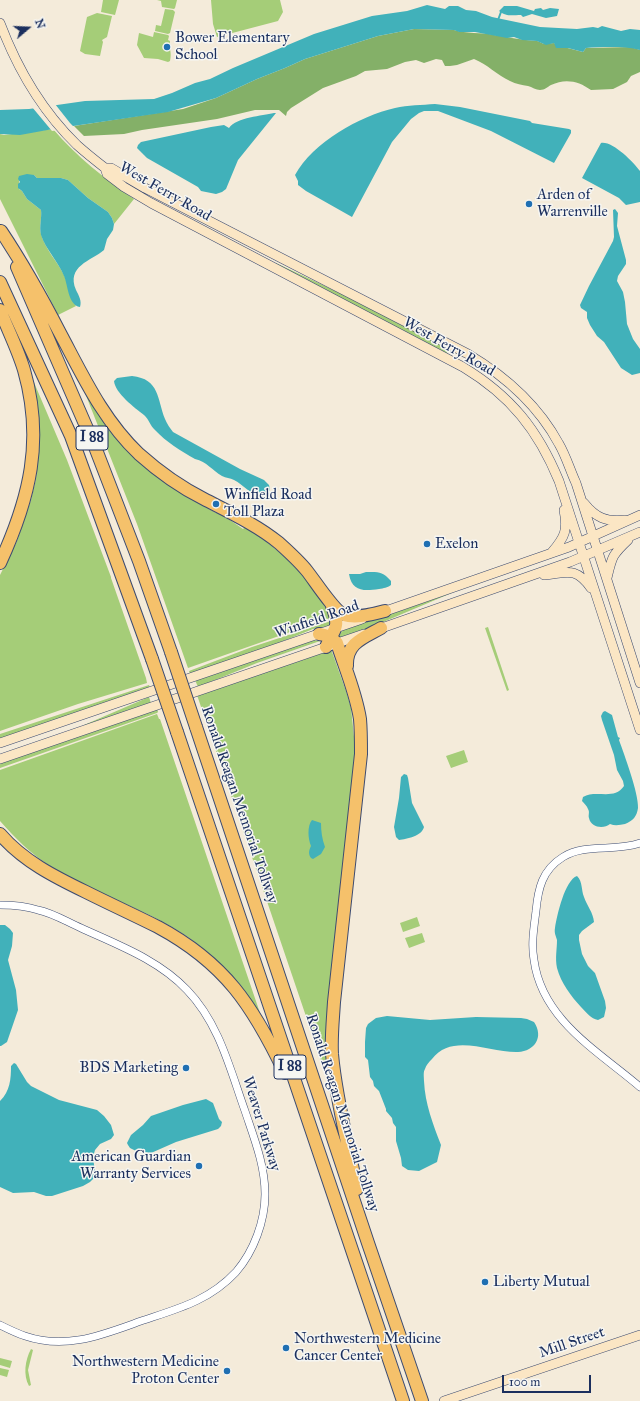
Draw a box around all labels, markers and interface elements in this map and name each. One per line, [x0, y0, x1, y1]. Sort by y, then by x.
north arrow [8, 8, 48, 48]
text: N [32, 17, 47, 30]
place label: Bower Elementary School [175, 29, 289, 64]
marker: Bower Elementary School [162, 42, 172, 52]
street label: West Ferry Road [116, 158, 214, 226]
place label: Arden of Warrenville [537, 186, 608, 221]
marker: Arden of Warrenville [524, 199, 534, 209]
street label: West Ferry Road [400, 313, 498, 381]
road number: I 88 [76, 426, 108, 450]
place label: Winfield Road Toll Plaza [224, 486, 312, 521]
marker: Winfield Road Toll Plaza [211, 499, 221, 509]
place label: Exelon [435, 535, 478, 553]
marker: Exelon [422, 539, 432, 549]
street label: Winfield Road [272, 597, 362, 643]
street label: Ronald Reagan Memorial Tollway [197, 704, 281, 906]
street label: Ronald Reagan Memorial Tollway [301, 1011, 383, 1215]
road number: I 88 [274, 1055, 306, 1079]
place label: BDS Marketing [80, 1059, 178, 1077]
marker: BDS Marketing [181, 1063, 191, 1073]
street label: Weaver Parkway [238, 1074, 284, 1174]
place label: American Guardian Warranty Services [71, 1148, 191, 1183]
marker: American Guardian Warranty Services [194, 1161, 204, 1171]
place label: Liberty Mutual [493, 1273, 590, 1291]
marker: Liberty Mutual [480, 1277, 490, 1287]
street label: Mill Street [537, 1323, 607, 1363]
place label: Northwestern Medicine Cancer Center [294, 1330, 441, 1365]
marker: Northwestern Medicine Cancer Center [281, 1343, 291, 1353]
place label: Northwestern Medicine Proton Center [72, 1353, 219, 1388]
marker: Northwestern Medicine Proton Center [222, 1366, 232, 1376]
scale bar [504, 1367, 593, 1393]
text: 100 m [509, 1375, 540, 1389]

